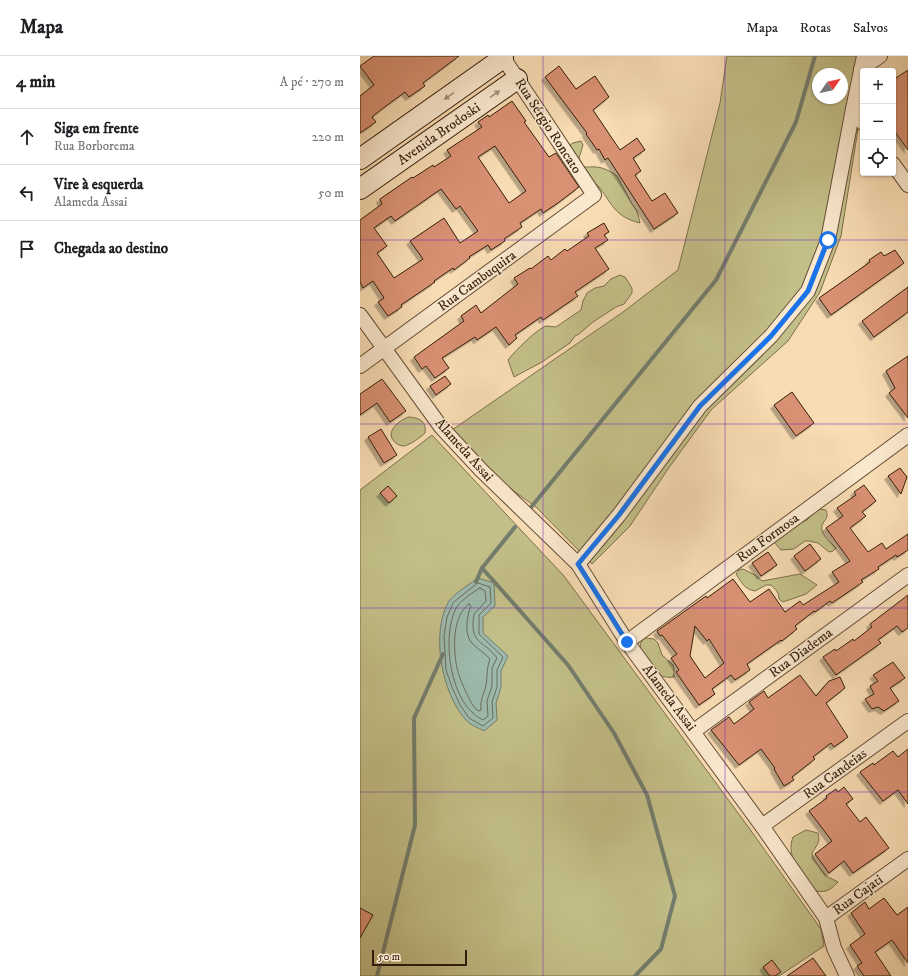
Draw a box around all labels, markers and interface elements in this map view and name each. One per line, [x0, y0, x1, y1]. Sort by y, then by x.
text: Mapa [20, 16, 63, 39]
text: Mapa [746, 19, 778, 37]
text: Rotas [800, 19, 831, 37]
text: Salvos [853, 19, 888, 37]
north arrow [812, 68, 848, 104]
map controls [860, 68, 896, 176]
button: + [860, 68, 896, 104]
text: 4 min [16, 71, 55, 93]
text: A pé · 270 m [280, 74, 344, 90]
street label: Rua Sérgio Roncato [510, 75, 586, 177]
one-way arrow [490, 90, 500, 98]
one-way arrow [443, 92, 454, 100]
street label: Avenida Brodoski [394, 99, 484, 169]
button: − [860, 104, 896, 140]
text: Siga em frente [54, 119, 139, 138]
icon: ahead [16, 126, 38, 148]
text: 220 m [312, 129, 344, 145]
text: Rua Borborema [54, 138, 134, 154]
button: locate [860, 140, 896, 176]
text: Vire à esquerda [54, 175, 143, 194]
icon: left [16, 182, 38, 204]
text: 50 m [318, 185, 344, 201]
text: Alameda Assai [54, 194, 127, 210]
route start [819, 231, 837, 249]
icon: arrive [16, 238, 38, 260]
text: Chegada ao destino [54, 239, 168, 258]
street label: Rua Cambuquira [434, 247, 520, 315]
street label: Alameda Assai [431, 415, 497, 486]
street label: Rua Formosa [733, 509, 803, 567]
street label: Rua Diadema [766, 624, 836, 682]
route end [618, 633, 636, 651]
street label: Alameda Assai [638, 661, 700, 735]
street label: Rua Candeias [800, 745, 871, 803]
street label: Rua Cajati [829, 871, 887, 919]
scale bar [372, 948, 467, 967]
text: 50 m [378, 950, 400, 964]

